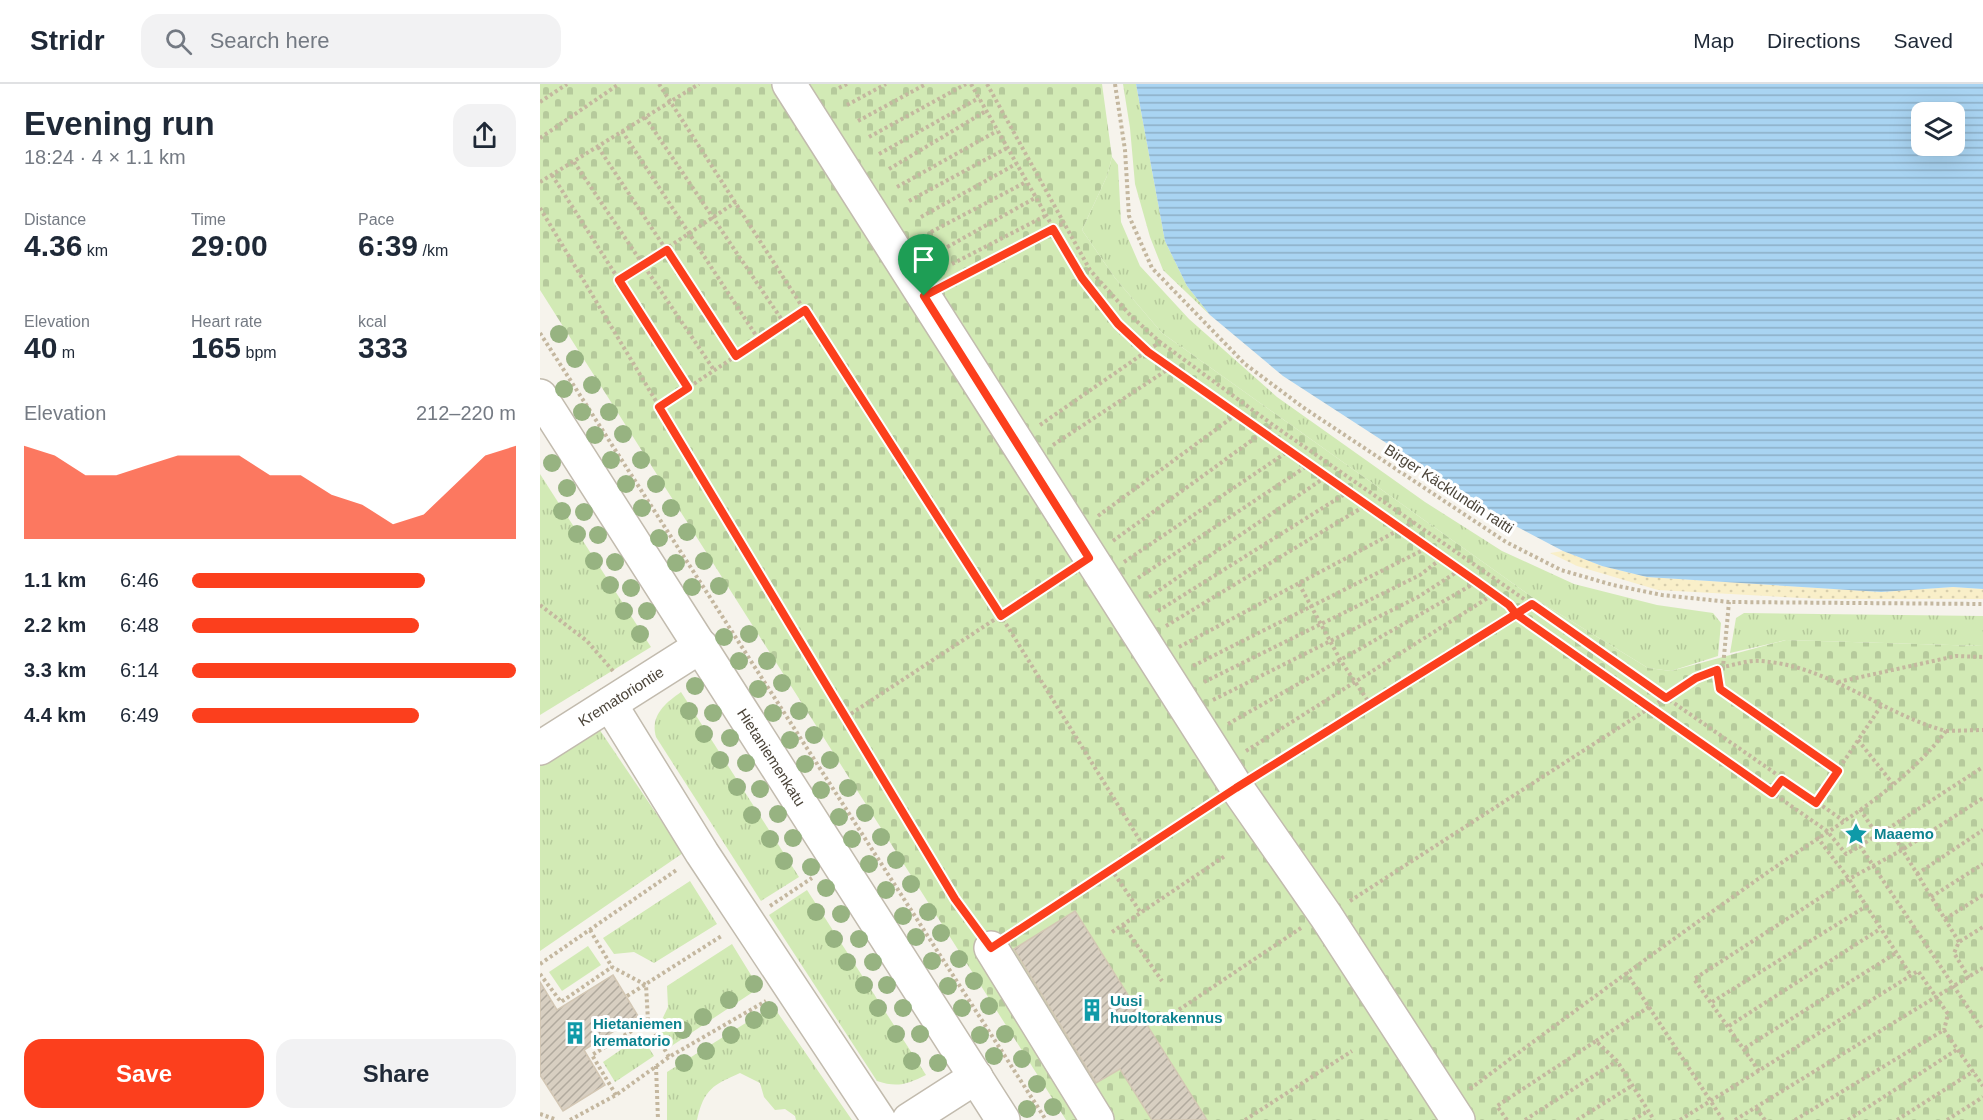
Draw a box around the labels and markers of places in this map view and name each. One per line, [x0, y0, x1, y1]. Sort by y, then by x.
pin [898, 234, 949, 296]
place icon: Maaemo [1843, 821, 1869, 847]
place label: Maaemo [1874, 825, 1934, 842]
place label: Uusi huoltorakennus [1110, 992, 1223, 1026]
building icon: Uusi huoltorakennus [1079, 997, 1105, 1023]
place label: Hietaniemen krematorio [593, 1015, 682, 1049]
building icon: Hietaniemen krematorio [562, 1020, 588, 1046]

